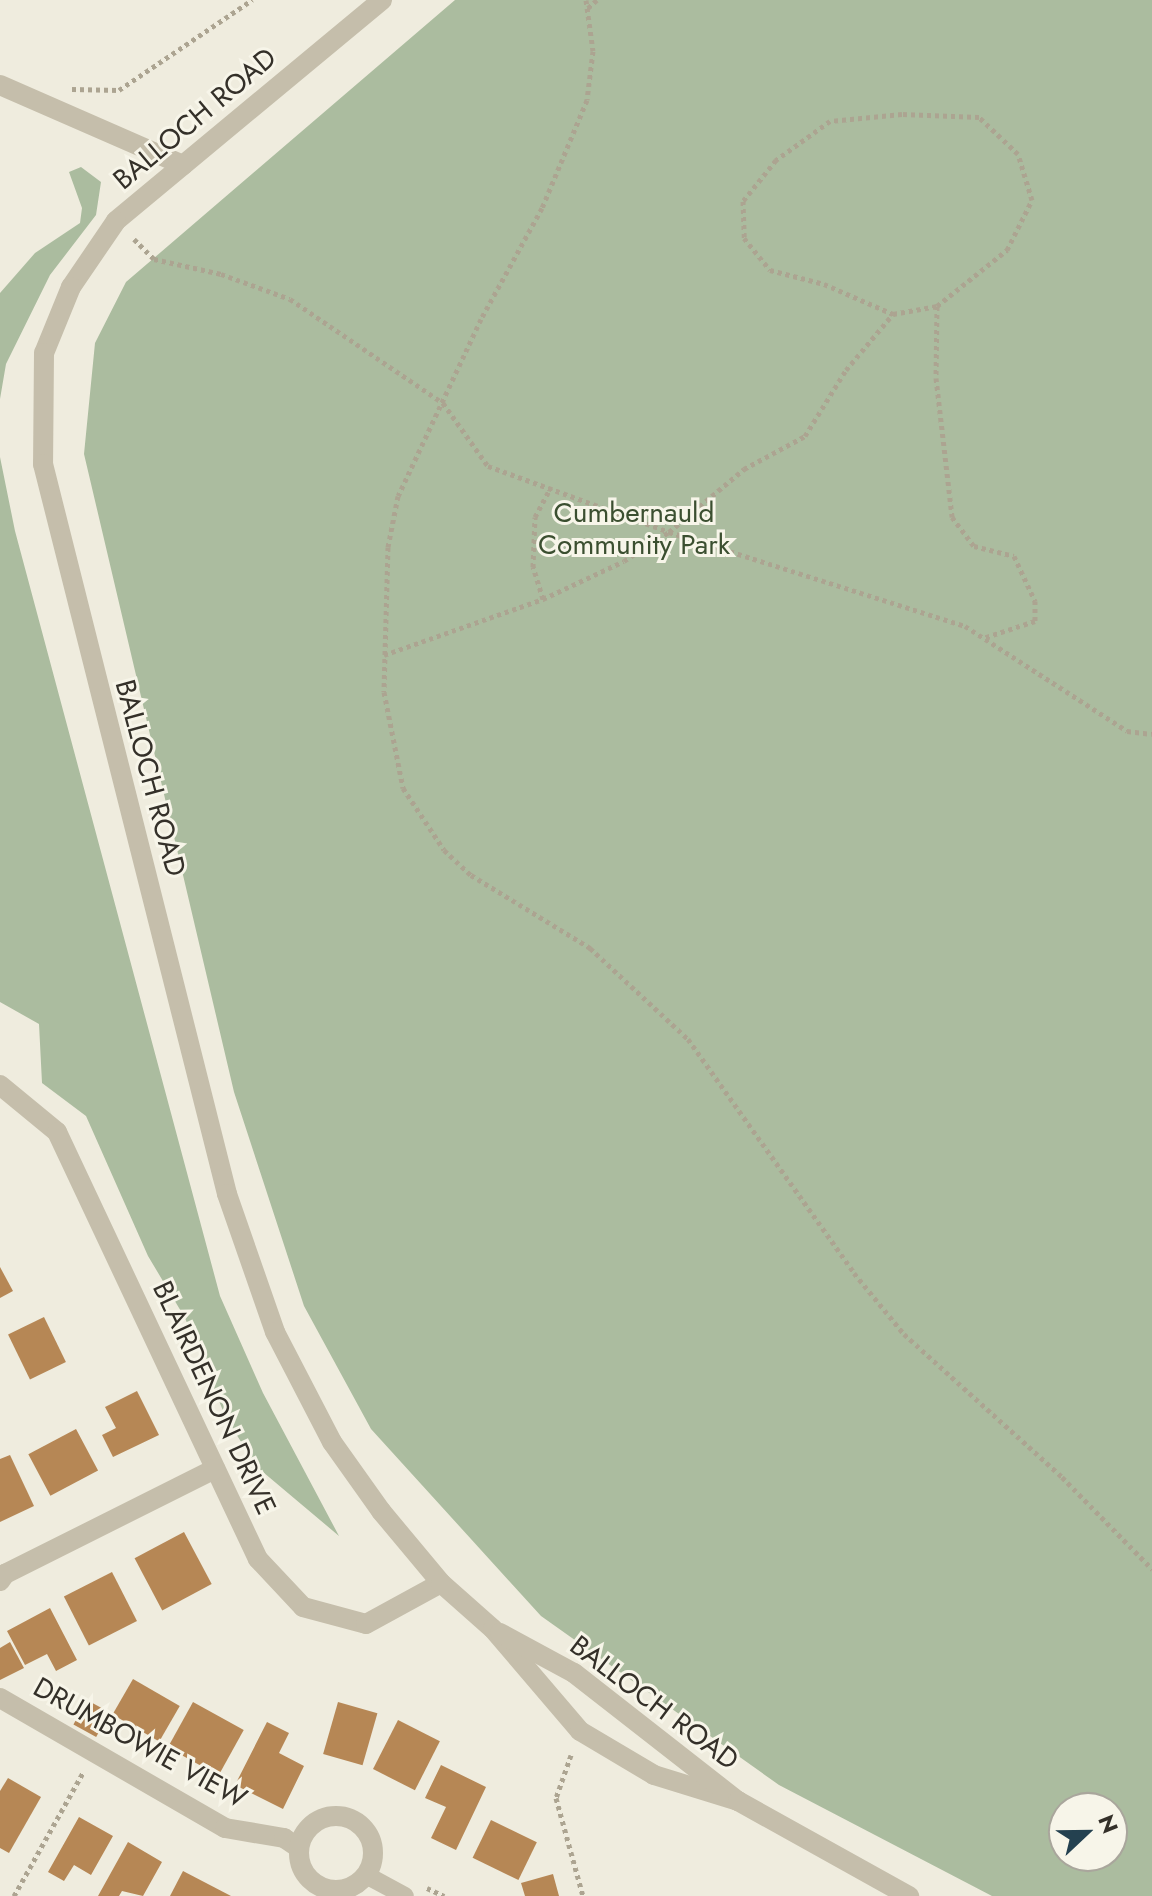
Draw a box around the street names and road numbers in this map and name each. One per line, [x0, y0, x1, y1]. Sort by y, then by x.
street label: BALLOCH ROAD [107, 41, 283, 197]
street label: BALLOCH ROAD [108, 676, 192, 880]
street label: BLAIRDENON DRIVE [145, 1276, 283, 1520]
street label: BALLOCH ROAD [563, 1629, 745, 1777]
street label: DRUMBOWIE VIEW [27, 1670, 253, 1816]

